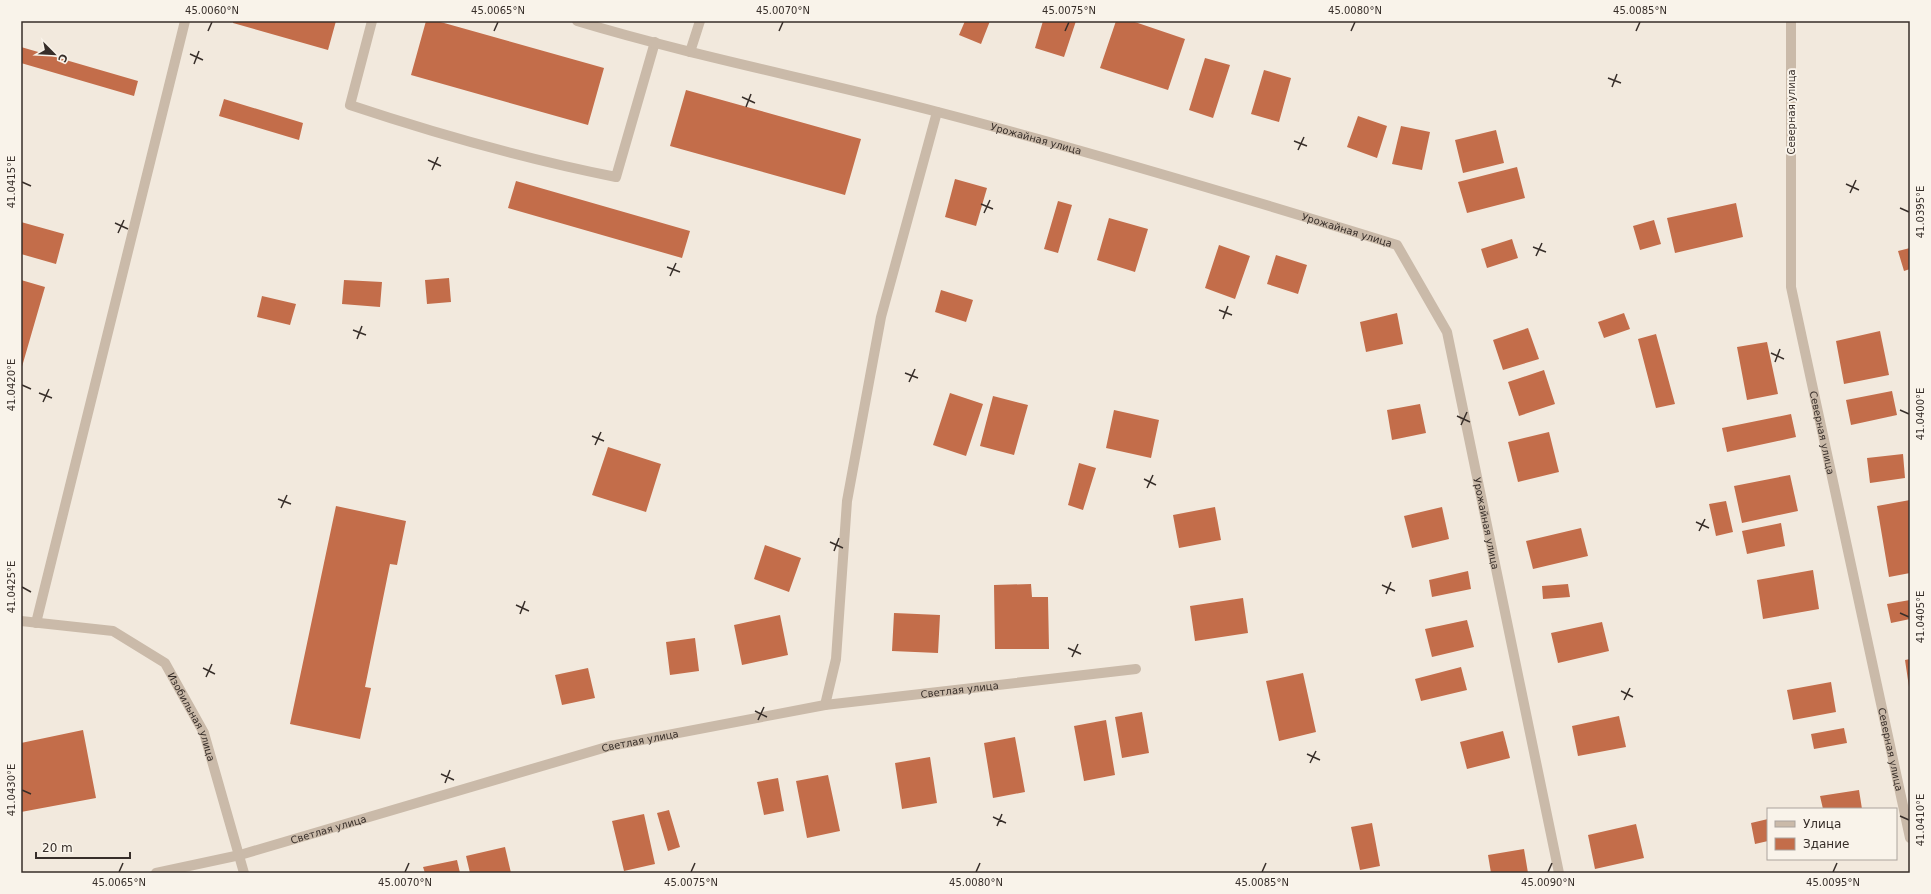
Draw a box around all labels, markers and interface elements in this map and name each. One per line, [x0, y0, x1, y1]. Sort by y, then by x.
text: 45.0060°N [185, 5, 239, 16]
text: 45.0065°N [471, 5, 525, 16]
text: 45.0070°N [756, 5, 810, 16]
text: 45.0075°N [1042, 5, 1096, 16]
text: 45.0080°N [1328, 5, 1382, 16]
text: 45.0085°N [1613, 5, 1667, 16]
north arrow [34, 34, 74, 74]
text: С [55, 52, 70, 64]
street label: Северная улица [1786, 69, 1797, 155]
street label: Урожайная улица [989, 121, 1083, 157]
text: 41.0415°E [6, 156, 17, 208]
text: 41.0395°E [1915, 186, 1926, 238]
street label: Урожайная улица [1300, 211, 1393, 249]
text: 41.0420°E [6, 359, 17, 411]
text: 41.0400°E [1915, 388, 1926, 440]
street label: Северная улица [1808, 390, 1836, 476]
street label: Урожайная улица [1471, 476, 1501, 571]
text: 41.0425°E [6, 561, 17, 613]
text: 41.0405°E [1915, 591, 1926, 643]
street label: Изобильная улица [165, 671, 217, 763]
street label: Светлая улица [920, 680, 999, 700]
street label: Северная улица [1876, 707, 1905, 792]
street label: Светлая улица [600, 728, 679, 754]
text: 41.0430°E [6, 764, 17, 816]
text: 41.0410°E [1915, 794, 1926, 846]
legend [1767, 808, 1897, 860]
street label: Светлая улица [289, 813, 368, 846]
text: Улица [1803, 817, 1841, 831]
scale bar [36, 834, 130, 860]
text: Здание [1803, 837, 1849, 851]
text: 20 m [42, 841, 73, 855]
text: 45.0065°N [92, 877, 146, 888]
text: 45.0070°N [378, 877, 432, 888]
text: 45.0075°N [664, 877, 718, 888]
text: 45.0080°N [949, 877, 1003, 888]
text: 45.0085°N [1235, 877, 1289, 888]
text: 45.0090°N [1521, 877, 1575, 888]
text: 45.0095°N [1806, 877, 1860, 888]

